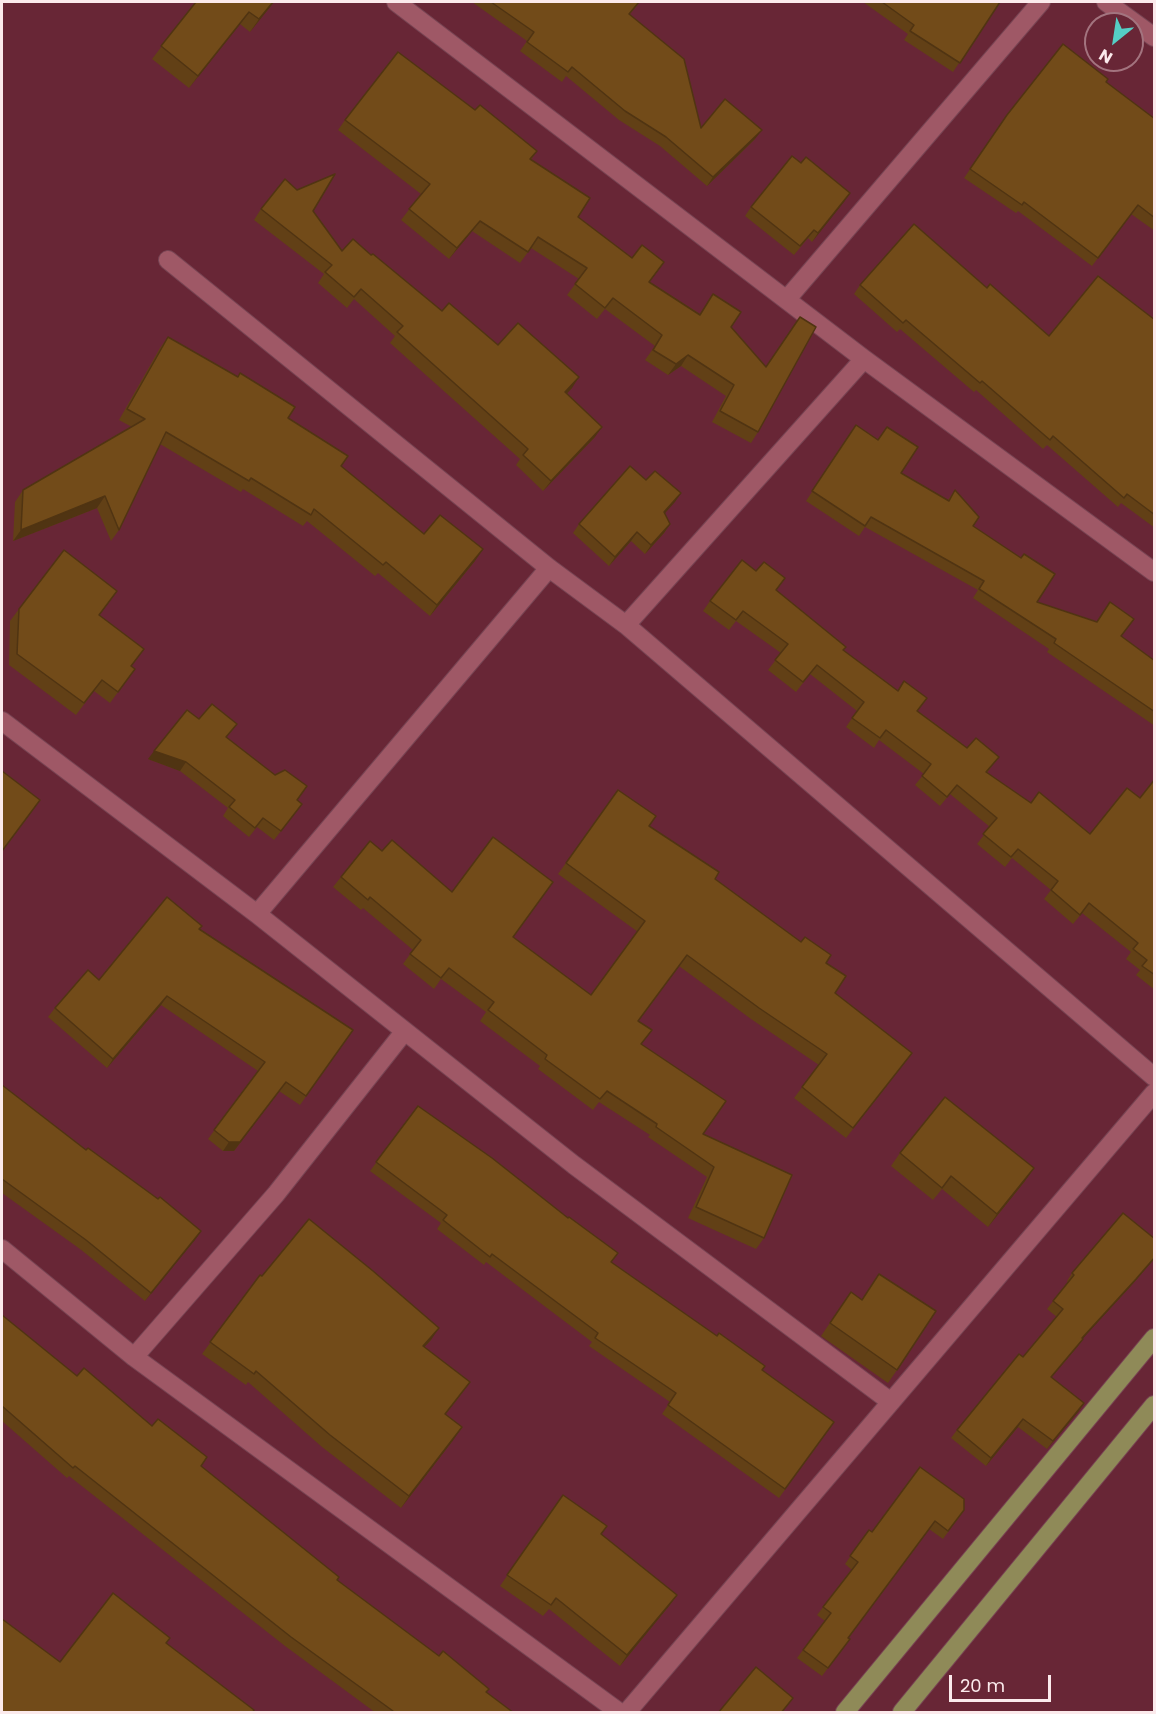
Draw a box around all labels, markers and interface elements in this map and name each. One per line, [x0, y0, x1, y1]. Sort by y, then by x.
north arrow [1084, 12, 1144, 72]
text: N [1095, 43, 1117, 69]
scale bar [952, 1663, 1054, 1701]
text: 20 m [960, 1673, 1005, 1698]

